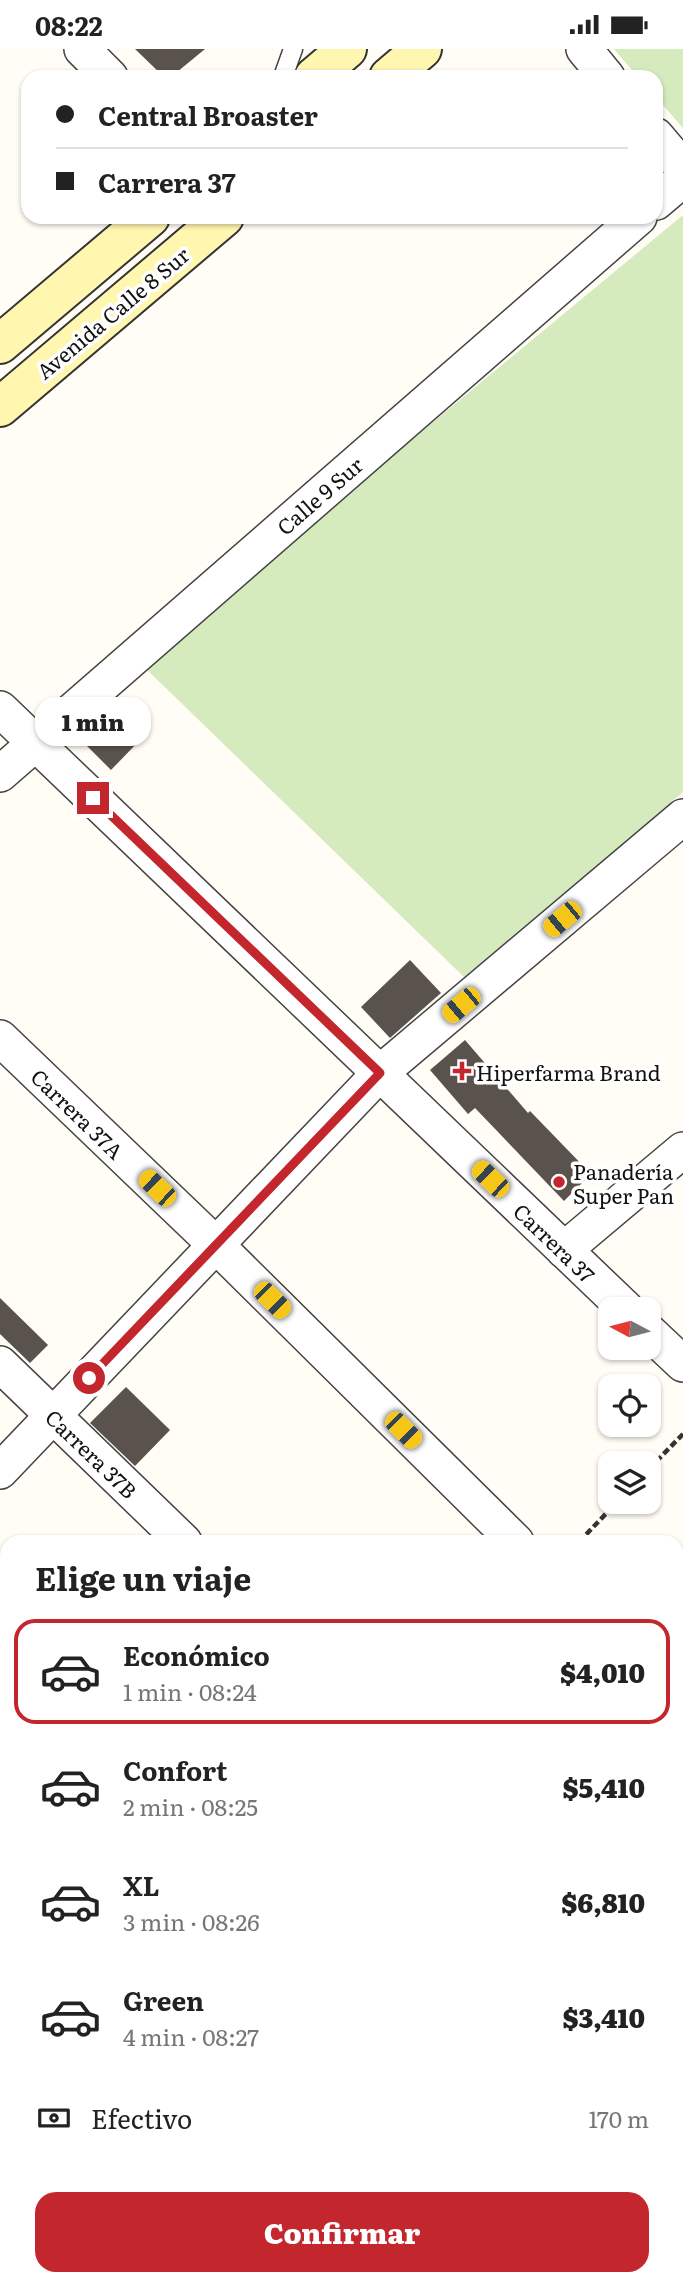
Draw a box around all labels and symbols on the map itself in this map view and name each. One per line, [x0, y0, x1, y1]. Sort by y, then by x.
street label: Avenida Calle 8 Sur [29, 239, 195, 385]
street label: Calle 9 Sur [269, 449, 369, 541]
callout: 1 min [35, 697, 151, 745]
route end [77, 782, 109, 814]
car [540, 897, 585, 941]
car [439, 983, 484, 1027]
place label: Hiperfarma Brand [476, 1056, 661, 1087]
street label: Carrera 37A [25, 1061, 132, 1166]
marker: Hiperfarma Brand [454, 1063, 470, 1079]
place label: Panadería Super Pan [573, 1155, 674, 1210]
car [468, 1157, 513, 1201]
car [135, 1166, 180, 1210]
marker: Panadería Super Pan [551, 1174, 567, 1190]
street label: Carrera 37 [507, 1195, 603, 1289]
car [250, 1278, 295, 1322]
north arrow [598, 1297, 662, 1360]
route start [73, 1362, 105, 1394]
street label: Carrera 37B [39, 1401, 145, 1505]
car [381, 1408, 426, 1452]

